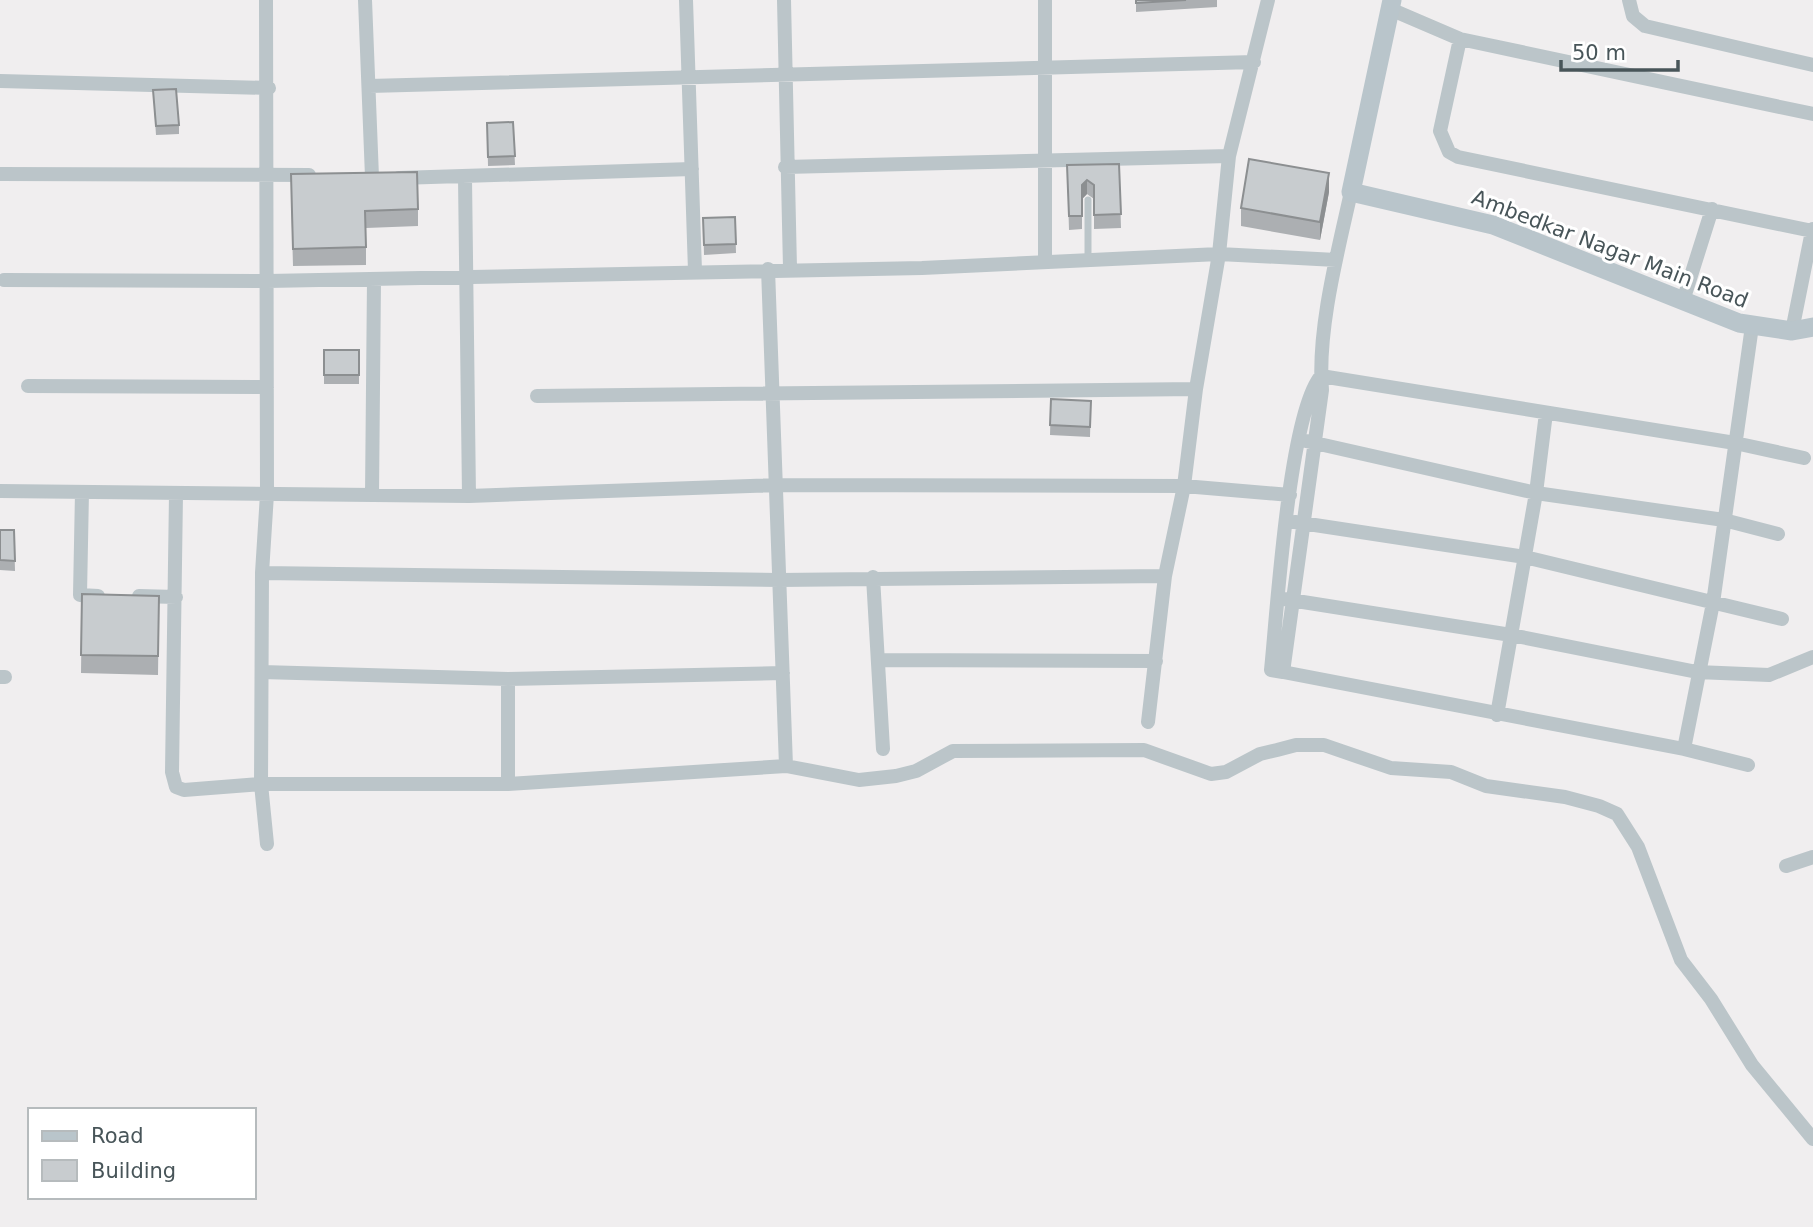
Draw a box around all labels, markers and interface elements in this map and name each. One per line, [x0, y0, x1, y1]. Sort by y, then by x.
scale bar [1561, 28, 1678, 72]
text: 50 m [1572, 41, 1626, 65]
street label: Ambedkar Nagar Main Road [1468, 185, 1752, 313]
legend [28, 1108, 256, 1199]
text: Road [91, 1124, 144, 1148]
text: Building [91, 1159, 176, 1183]

